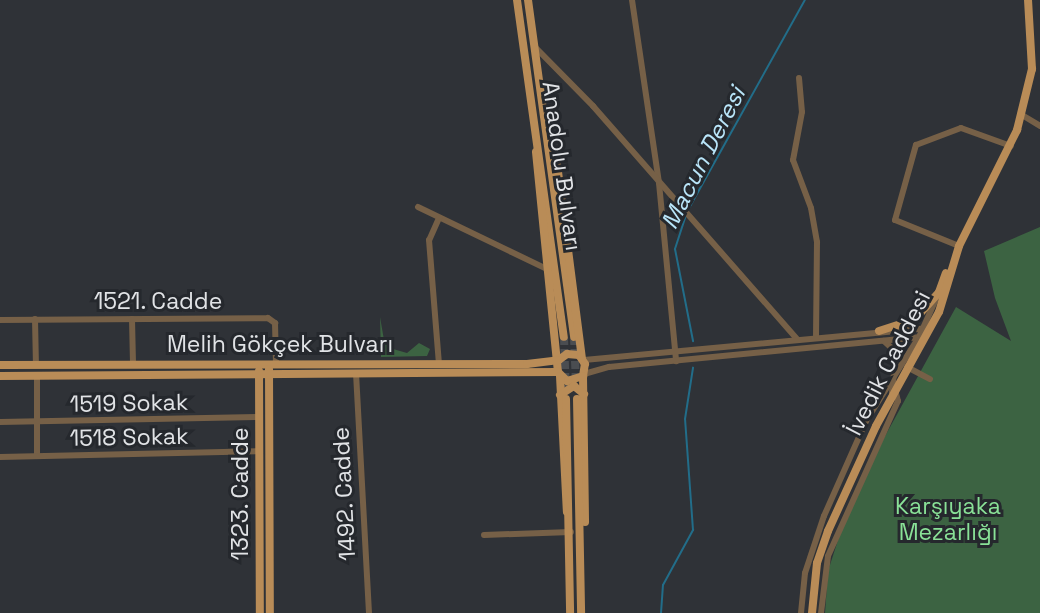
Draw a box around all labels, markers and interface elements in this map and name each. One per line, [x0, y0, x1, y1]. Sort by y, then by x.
street label: Anadolu Bulvarı [536, 80, 588, 252]
water label: Macun Deresi [655, 82, 751, 234]
street label: İvedik Caddesi [840, 286, 936, 440]
street label: 1521. Cadde [93, 287, 223, 315]
street label: Melih Gökçek Bulvarı [167, 330, 393, 358]
street label: 1519 Sokak [69, 388, 189, 418]
street label: 1518 Sokak [69, 422, 189, 452]
street label: 1492. Cadde [327, 426, 361, 562]
street label: 1323. Cadde [226, 427, 254, 561]
park label: Karşıyaka Mezarlığı [895, 492, 1001, 546]

